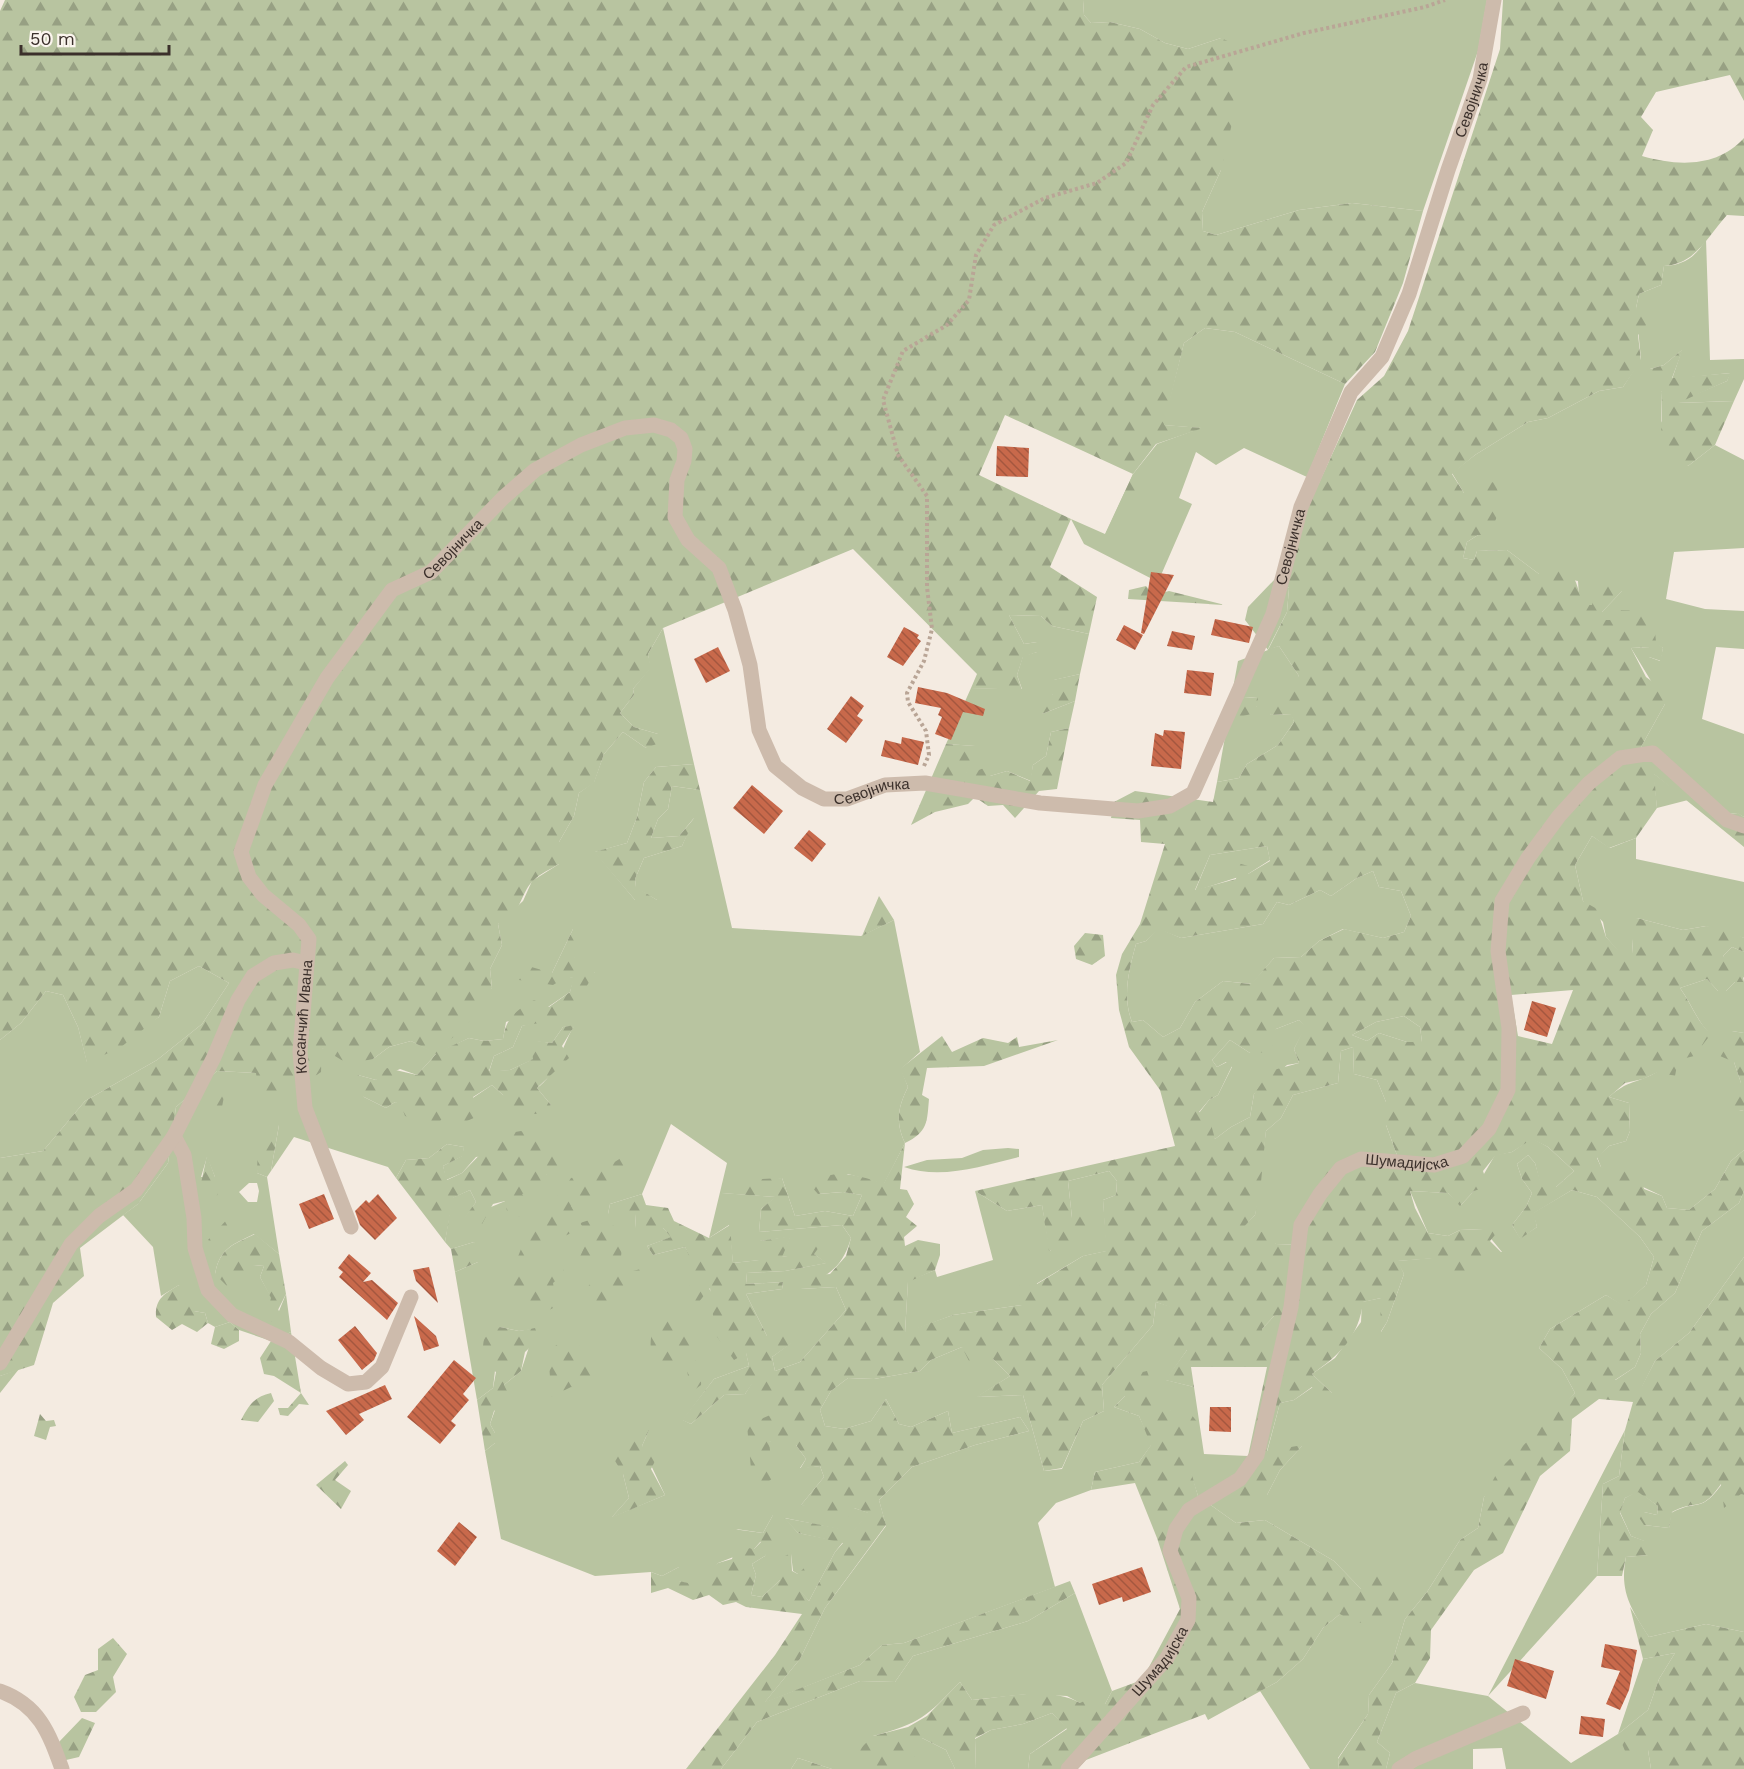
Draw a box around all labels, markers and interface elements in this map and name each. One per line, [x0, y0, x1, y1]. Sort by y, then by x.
scale bar [21, 18, 170, 56]
text: 50 m [30, 28, 75, 49]
street label: Севојничка [1451, 60, 1492, 140]
street label: Севојничка [1272, 506, 1309, 587]
street label: Севојничка [420, 515, 487, 583]
street label: Севојничка [834, 775, 911, 808]
street label: Косанчић Ивана [291, 958, 316, 1075]
street label: Шумадијска [1365, 1150, 1451, 1174]
street label: Шумадијска [1128, 1623, 1192, 1700]

